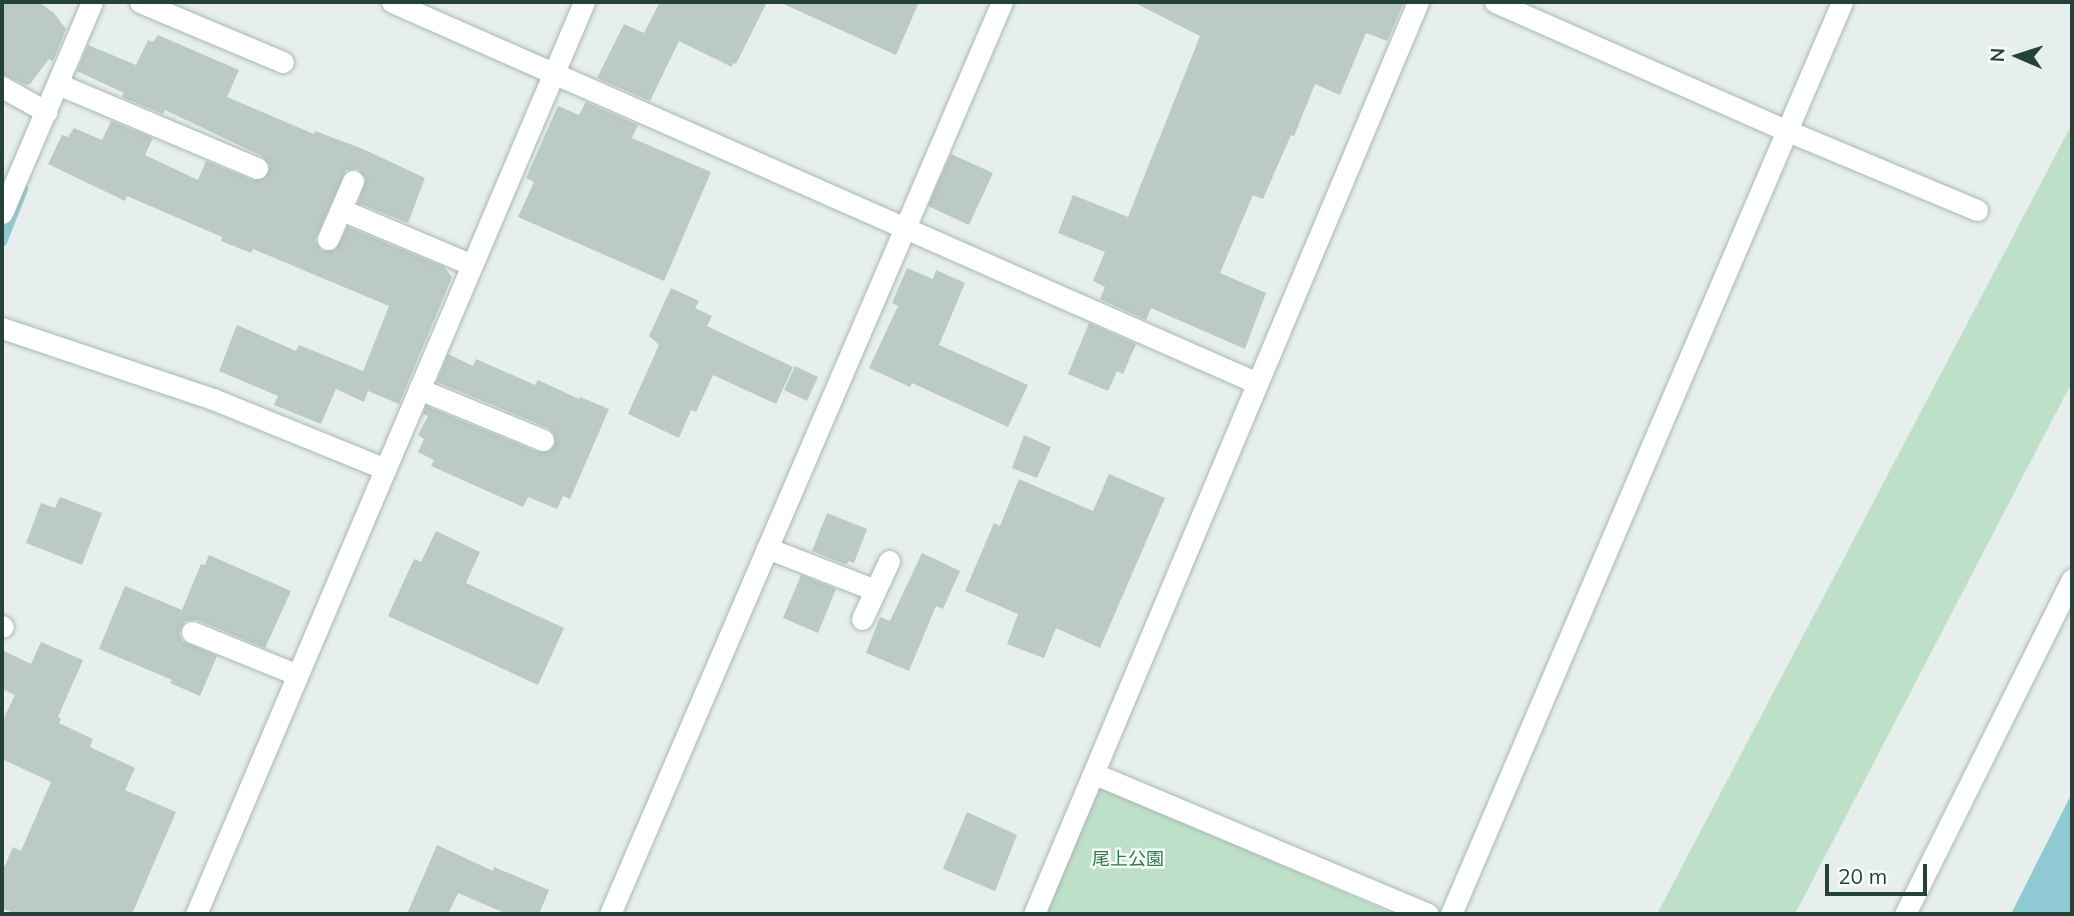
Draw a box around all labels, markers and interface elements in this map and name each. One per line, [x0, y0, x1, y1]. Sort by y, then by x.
north arrow [1983, 21, 2053, 91]
text: N [1985, 47, 2009, 63]
park label: 尾上公園 [1092, 848, 1164, 870]
scale bar [1829, 850, 1930, 894]
text: 20 m [1838, 863, 1887, 889]

